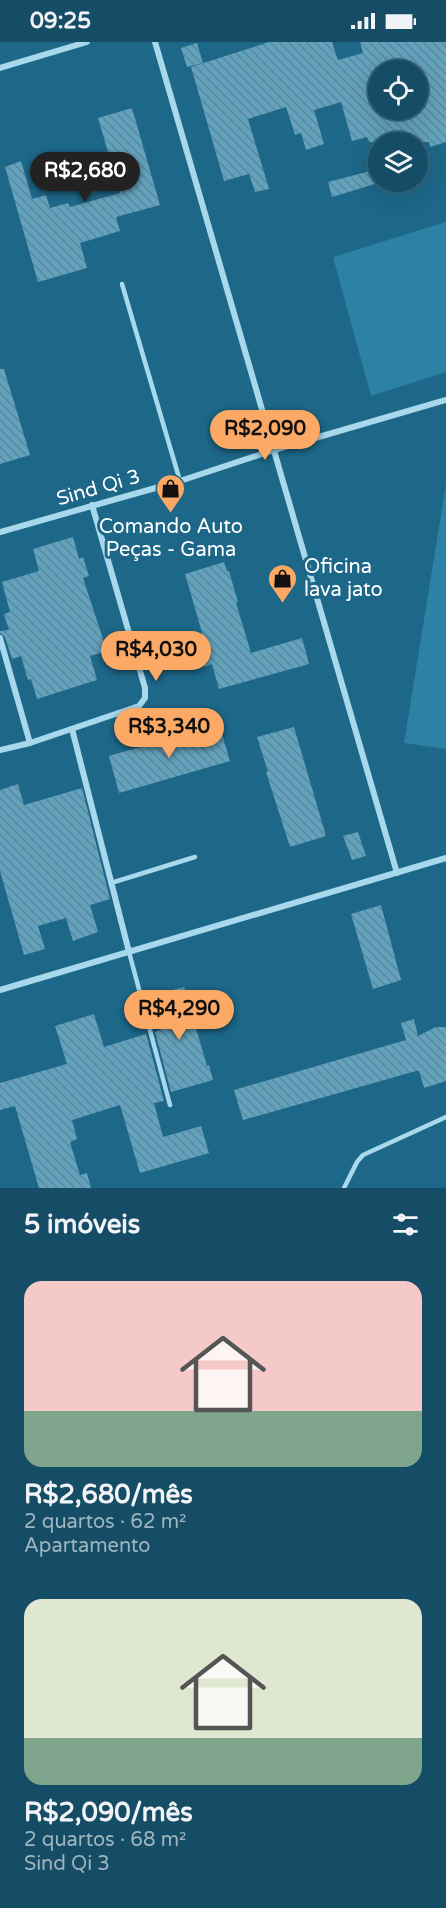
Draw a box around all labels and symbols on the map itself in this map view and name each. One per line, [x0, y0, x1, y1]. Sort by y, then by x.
pin: R$2,680 [30, 152, 140, 203]
pin: R$2,090 [210, 410, 320, 461]
street label: Sind Qi 3 [54, 465, 143, 511]
shop icon: Comando Auto Peças - Gama [155, 472, 187, 514]
place label: Comando Auto Peças - Gama [99, 515, 243, 562]
place label: Oficina lava jato [304, 555, 383, 602]
shop icon: Oficina lava jato [267, 562, 299, 604]
pin: R$4,030 [101, 631, 211, 682]
pin: R$3,340 [114, 708, 224, 759]
pin: R$4,290 [124, 990, 234, 1041]

